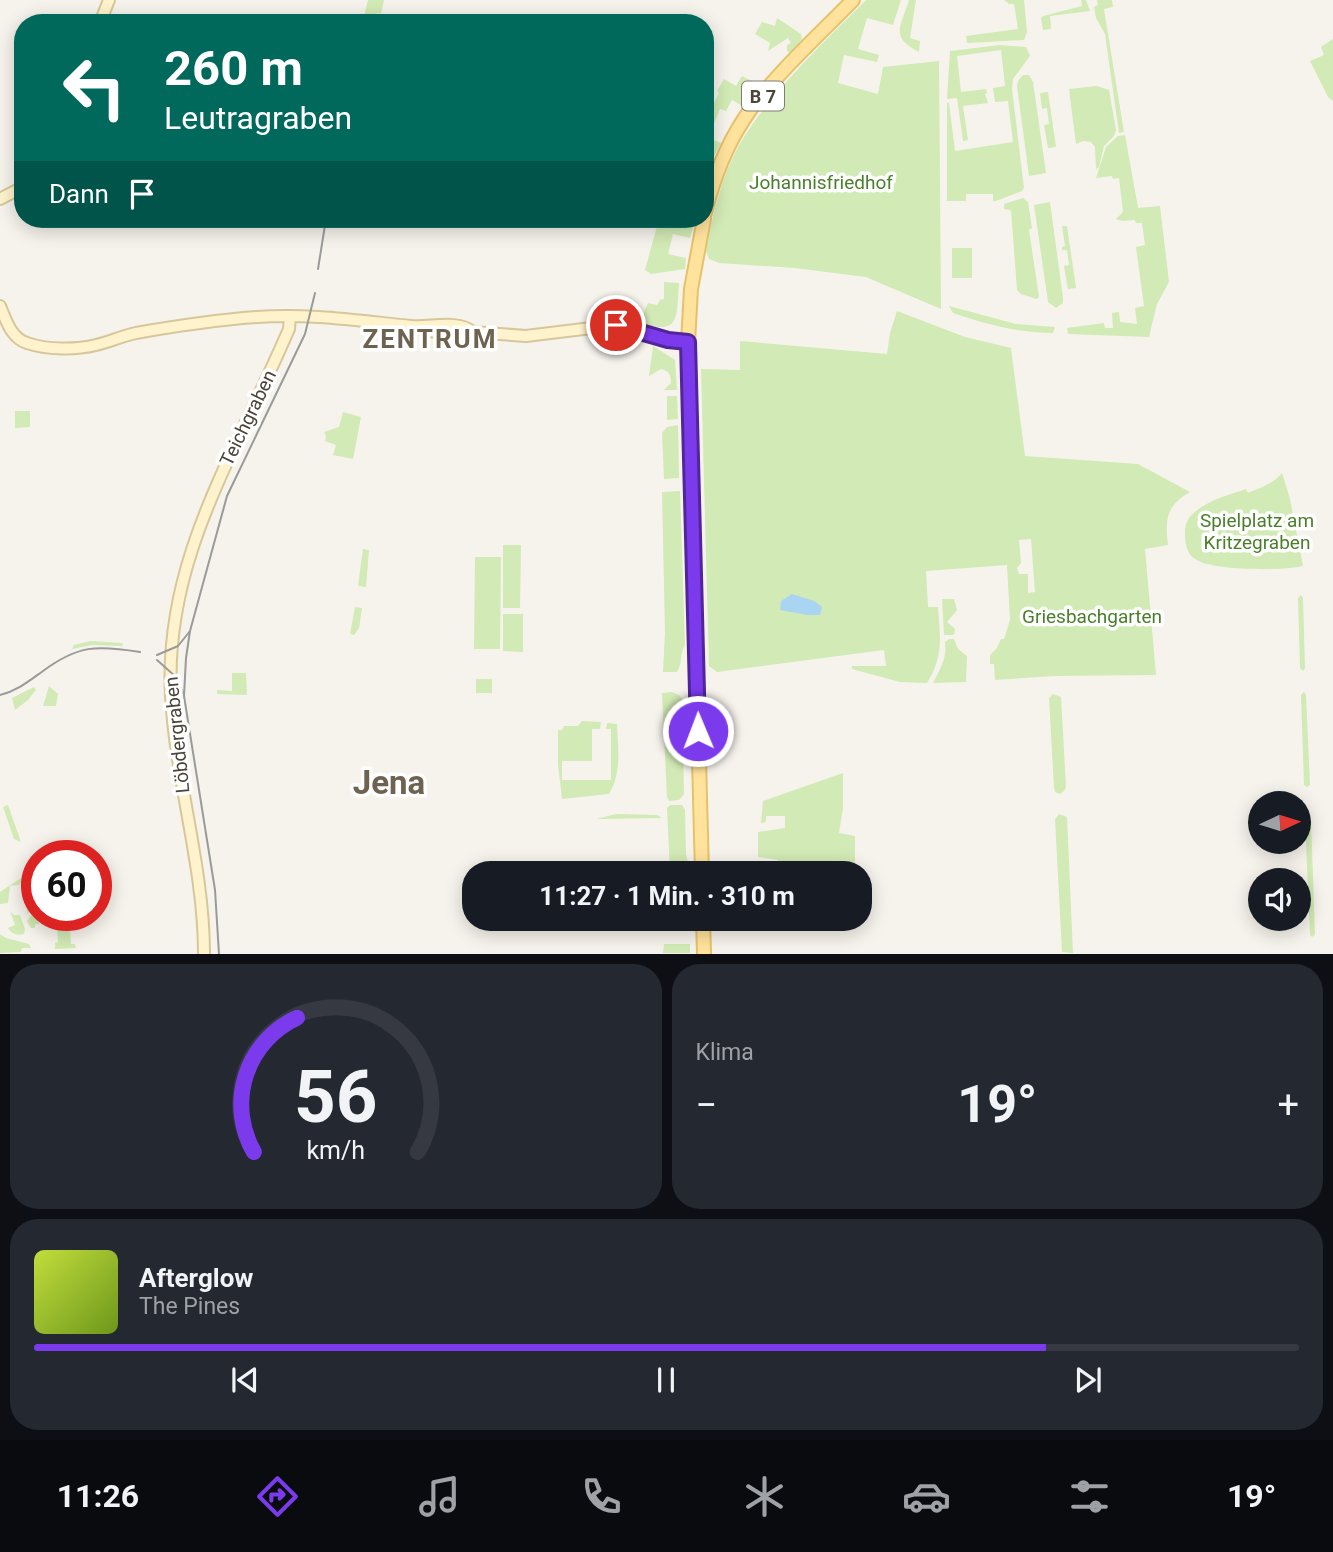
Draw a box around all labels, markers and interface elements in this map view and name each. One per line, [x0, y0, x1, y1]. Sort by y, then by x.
text: 260 m [164, 40, 303, 97]
icon: left [49, 42, 140, 133]
road number: B 7 [742, 82, 784, 110]
text: Leutragraben [164, 99, 352, 137]
park label: Johannisfriedhof [749, 171, 893, 194]
icon: arrive [123, 175, 161, 213]
text: Dann [49, 179, 109, 209]
pin [586, 295, 646, 355]
icon: arrive [597, 306, 635, 344]
district label: ZENTRUM [362, 324, 498, 354]
street label: Teichgraben [215, 366, 281, 470]
park label: Spielplatz am Kritzegraben [1200, 509, 1314, 554]
park label: Griesbachgarten [1022, 605, 1162, 628]
street label: Löbdergraben [159, 676, 195, 794]
position arrow [661, 694, 735, 768]
district label: Jena [353, 763, 425, 802]
north arrow [1248, 791, 1311, 854]
map controls [1248, 791, 1311, 931]
speed limit sign: 60 [21, 840, 112, 931]
button: sound [1248, 868, 1311, 931]
text: 11:27 · 1 Min. · 310 m [539, 881, 795, 911]
text: Klima [696, 1039, 754, 1066]
text: 56 [294, 1055, 378, 1141]
text: 19° [957, 1074, 1037, 1135]
text: − [696, 1083, 717, 1127]
text: + [1277, 1083, 1299, 1127]
text: km/h [306, 1136, 365, 1165]
text: Afterglow [139, 1263, 253, 1293]
text: The Pines [139, 1293, 240, 1320]
icon: previous [226, 1361, 264, 1399]
icon: pause [647, 1361, 685, 1399]
icon: next [1069, 1361, 1107, 1399]
icon: directions [253, 1472, 302, 1521]
icon: music [415, 1472, 464, 1521]
icon: phone [577, 1472, 626, 1521]
icon: climate [740, 1472, 789, 1521]
icon: car [902, 1472, 951, 1521]
icon: filters [1065, 1472, 1114, 1521]
text: 11:26 [57, 1477, 139, 1515]
text: 19° [1227, 1477, 1276, 1515]

